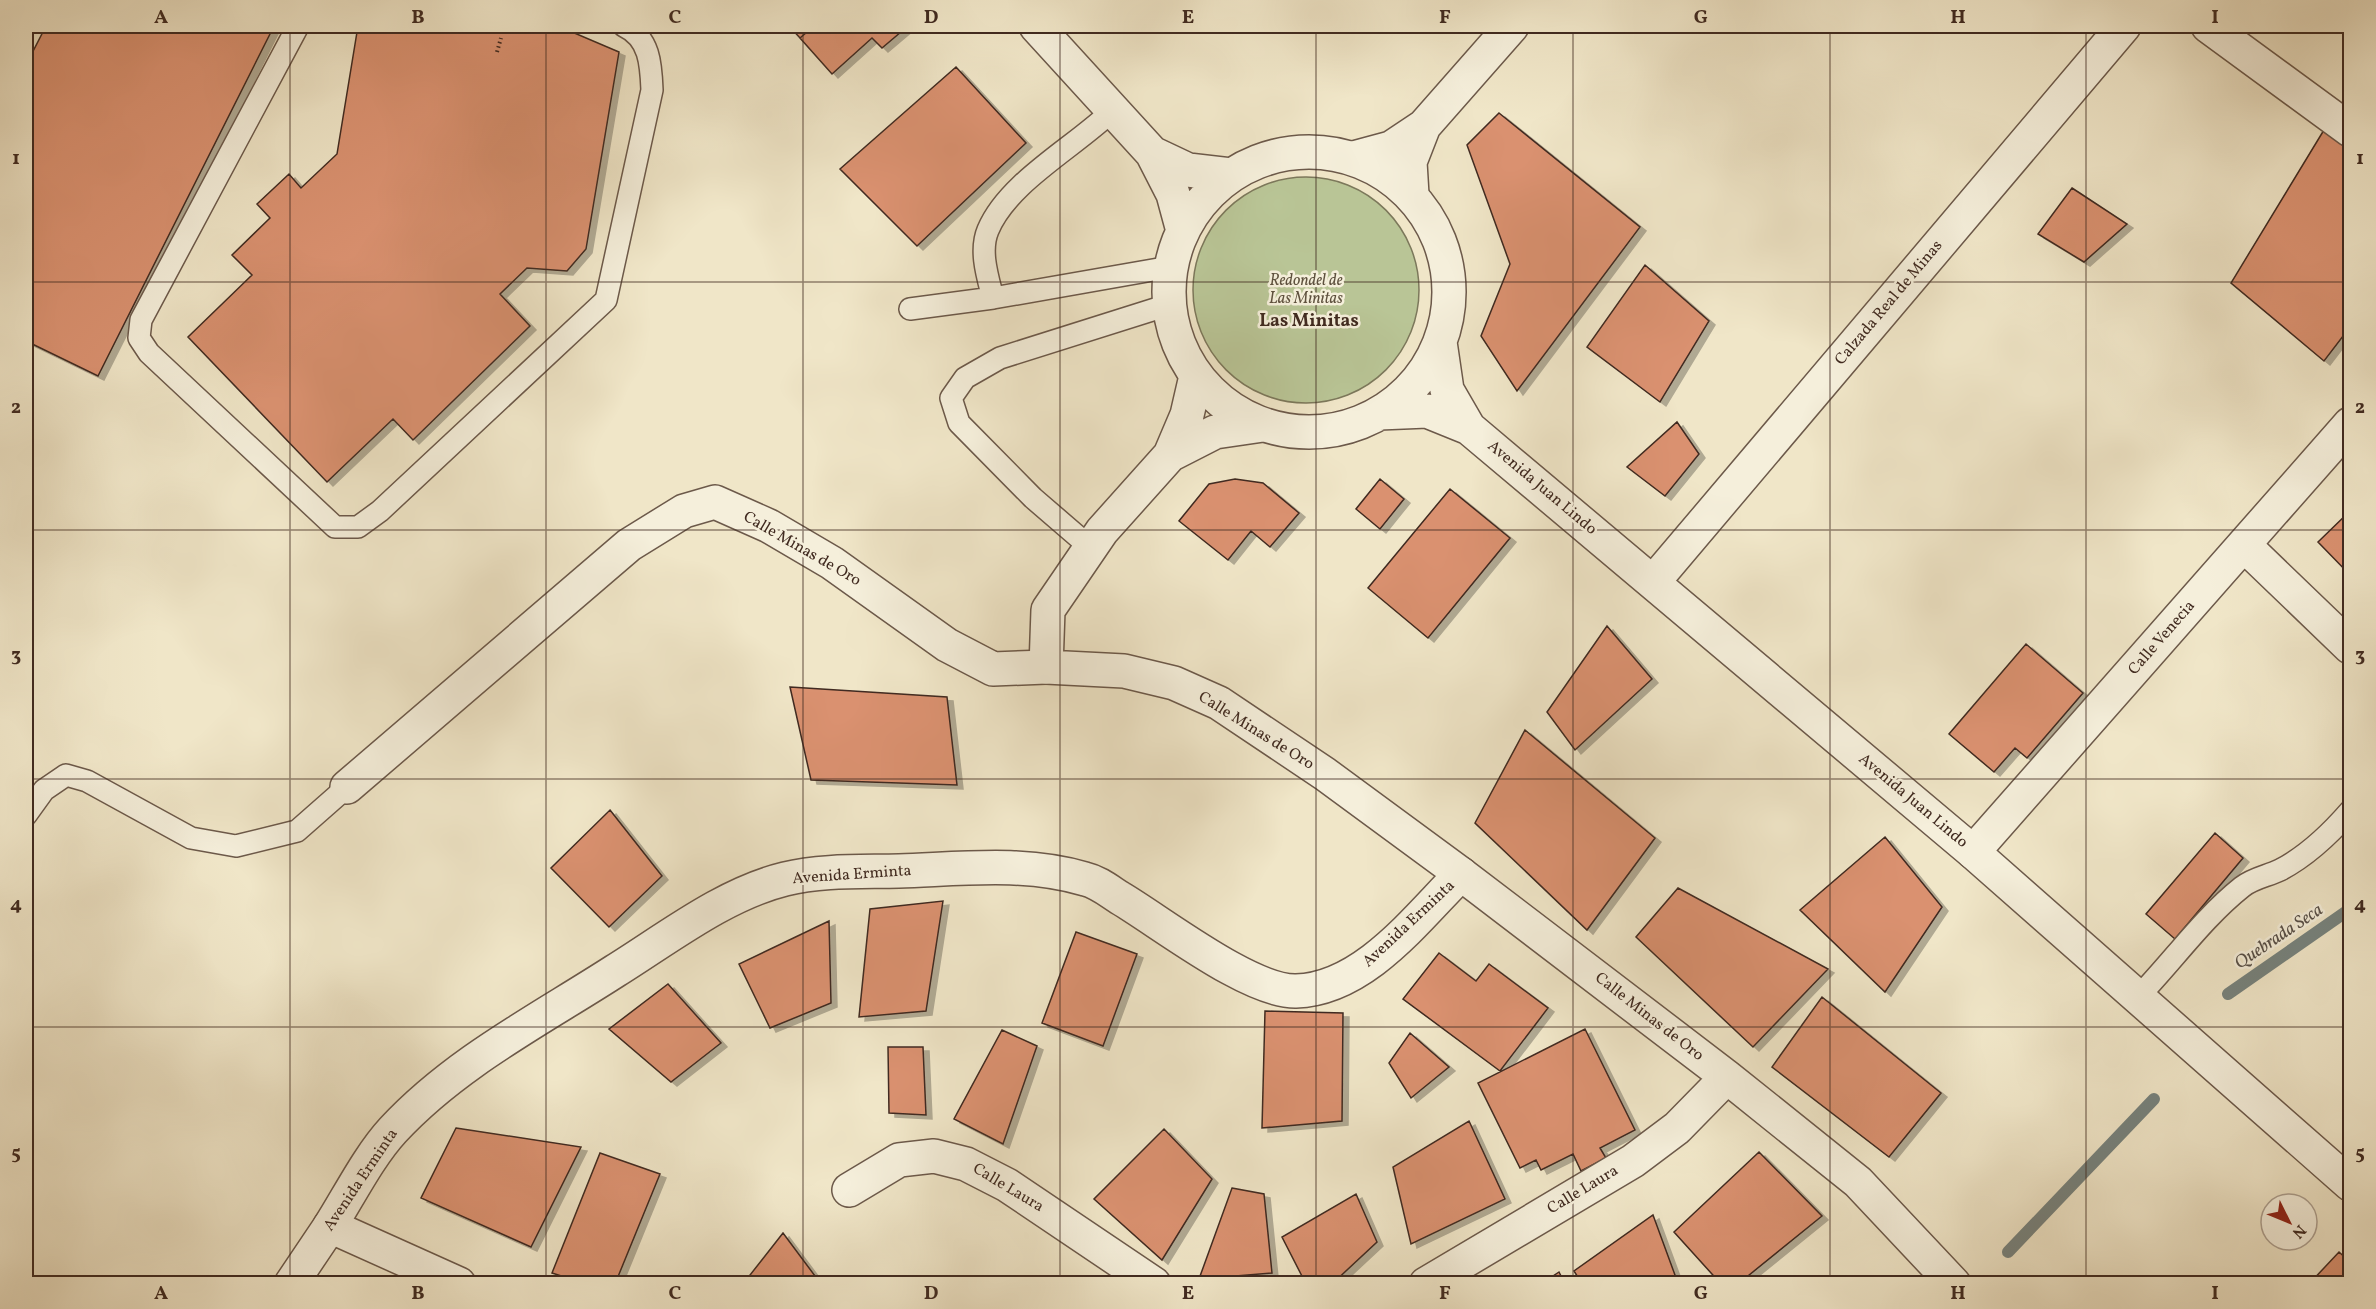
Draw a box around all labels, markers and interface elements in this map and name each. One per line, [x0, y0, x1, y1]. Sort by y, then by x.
text: A [154, 4, 168, 32]
text: B [411, 4, 425, 32]
text: C [669, 4, 682, 32]
text: D [924, 4, 938, 32]
text: E [1182, 4, 1194, 32]
text: F [1439, 4, 1451, 32]
text: G [1694, 4, 1708, 32]
text: H [1950, 4, 1966, 32]
text: I [2211, 4, 2219, 32]
text: 1 [12, 145, 20, 173]
text: 1 [2356, 145, 2364, 173]
street label: Calzada Real de Minas [1830, 236, 1948, 370]
park label: Redondel de Las Minitas [1269, 270, 1343, 310]
district label: Las Minitas [1259, 309, 1359, 334]
text: 2 [11, 394, 21, 422]
text: 2 [2355, 394, 2365, 422]
street label: Avenida Juan Lindo [1483, 436, 1601, 540]
street label: Calle Minas de Oro [739, 506, 865, 592]
street label: Calle Venecia [2123, 596, 2201, 680]
text: 3 [11, 642, 21, 670]
text: 3 [2355, 642, 2365, 670]
street label: Calle Minas de Oro [1194, 686, 1318, 776]
street label: Avenida Juan Lindo [1854, 749, 1972, 853]
street label: Avenida Erminta [792, 860, 912, 890]
street label: Avenida Erminta [1358, 875, 1460, 973]
text: 4 [10, 891, 22, 919]
text: 4 [2354, 891, 2366, 919]
water label: Quebrada Seca [2230, 898, 2328, 976]
street label: Calle Minas de Oro [1590, 967, 1708, 1067]
street label: Avenida Erminta [319, 1124, 403, 1236]
text: 5 [11, 1140, 21, 1168]
text: 5 [2355, 1140, 2365, 1168]
street label: Calle Laura [968, 1158, 1048, 1218]
street label: Calle Laura [1543, 1160, 1623, 1220]
north arrow [2259, 1192, 2319, 1252]
text: N [2286, 1219, 2311, 1243]
text: A [154, 1280, 168, 1308]
text: B [411, 1280, 425, 1308]
text: C [669, 1280, 682, 1308]
text: D [924, 1280, 938, 1308]
text: E [1182, 1280, 1194, 1308]
text: F [1439, 1280, 1451, 1308]
text: G [1694, 1280, 1708, 1308]
text: H [1950, 1280, 1966, 1308]
text: I [2211, 1280, 2219, 1308]

